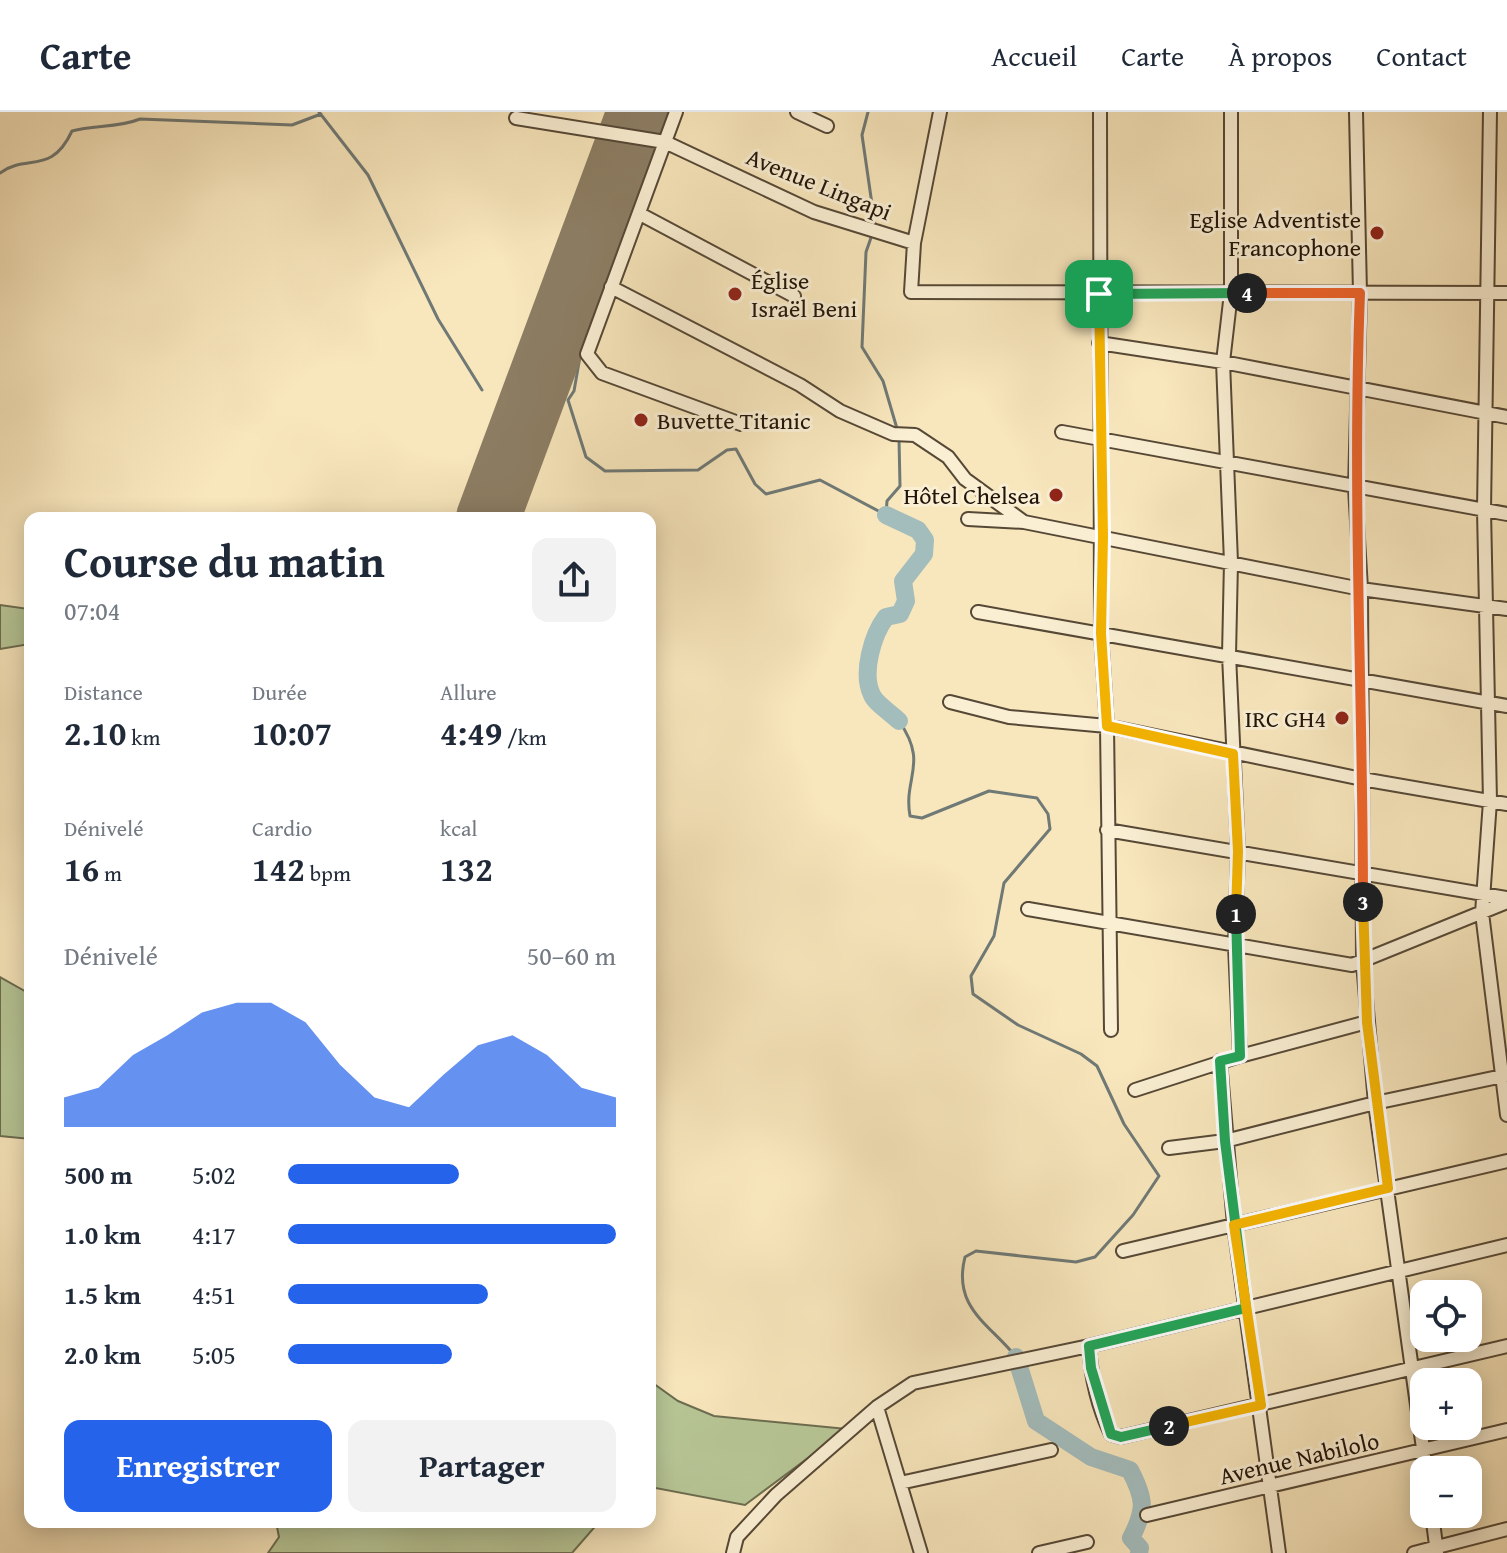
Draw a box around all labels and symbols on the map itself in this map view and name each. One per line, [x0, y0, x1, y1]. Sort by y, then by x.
street label: Avenue Lingapi [741, 139, 897, 229]
place label: Eglise Adventiste Francophone [1189, 202, 1361, 265]
marker: Eglise Adventiste Francophone [1368, 224, 1386, 242]
pin [1065, 260, 1133, 328]
place label: Église Israël Beni [751, 263, 858, 326]
pin: 4 [1227, 273, 1267, 313]
marker: Église Israël Beni [726, 285, 744, 303]
place label: Buvette Titanic [657, 403, 811, 438]
marker: Buvette Titanic [632, 411, 650, 429]
place label: Hôtel Chelsea [903, 478, 1041, 513]
marker: Hôtel Chelsea [1047, 486, 1065, 504]
place label: IRC GH4 [1245, 701, 1326, 736]
marker: IRC GH4 [1333, 709, 1351, 727]
pin: 3 [1343, 882, 1383, 922]
pin: 1 [1216, 894, 1256, 934]
pin: 2 [1149, 1406, 1189, 1446]
street label: Avenue Nabilolo [1216, 1423, 1382, 1493]

